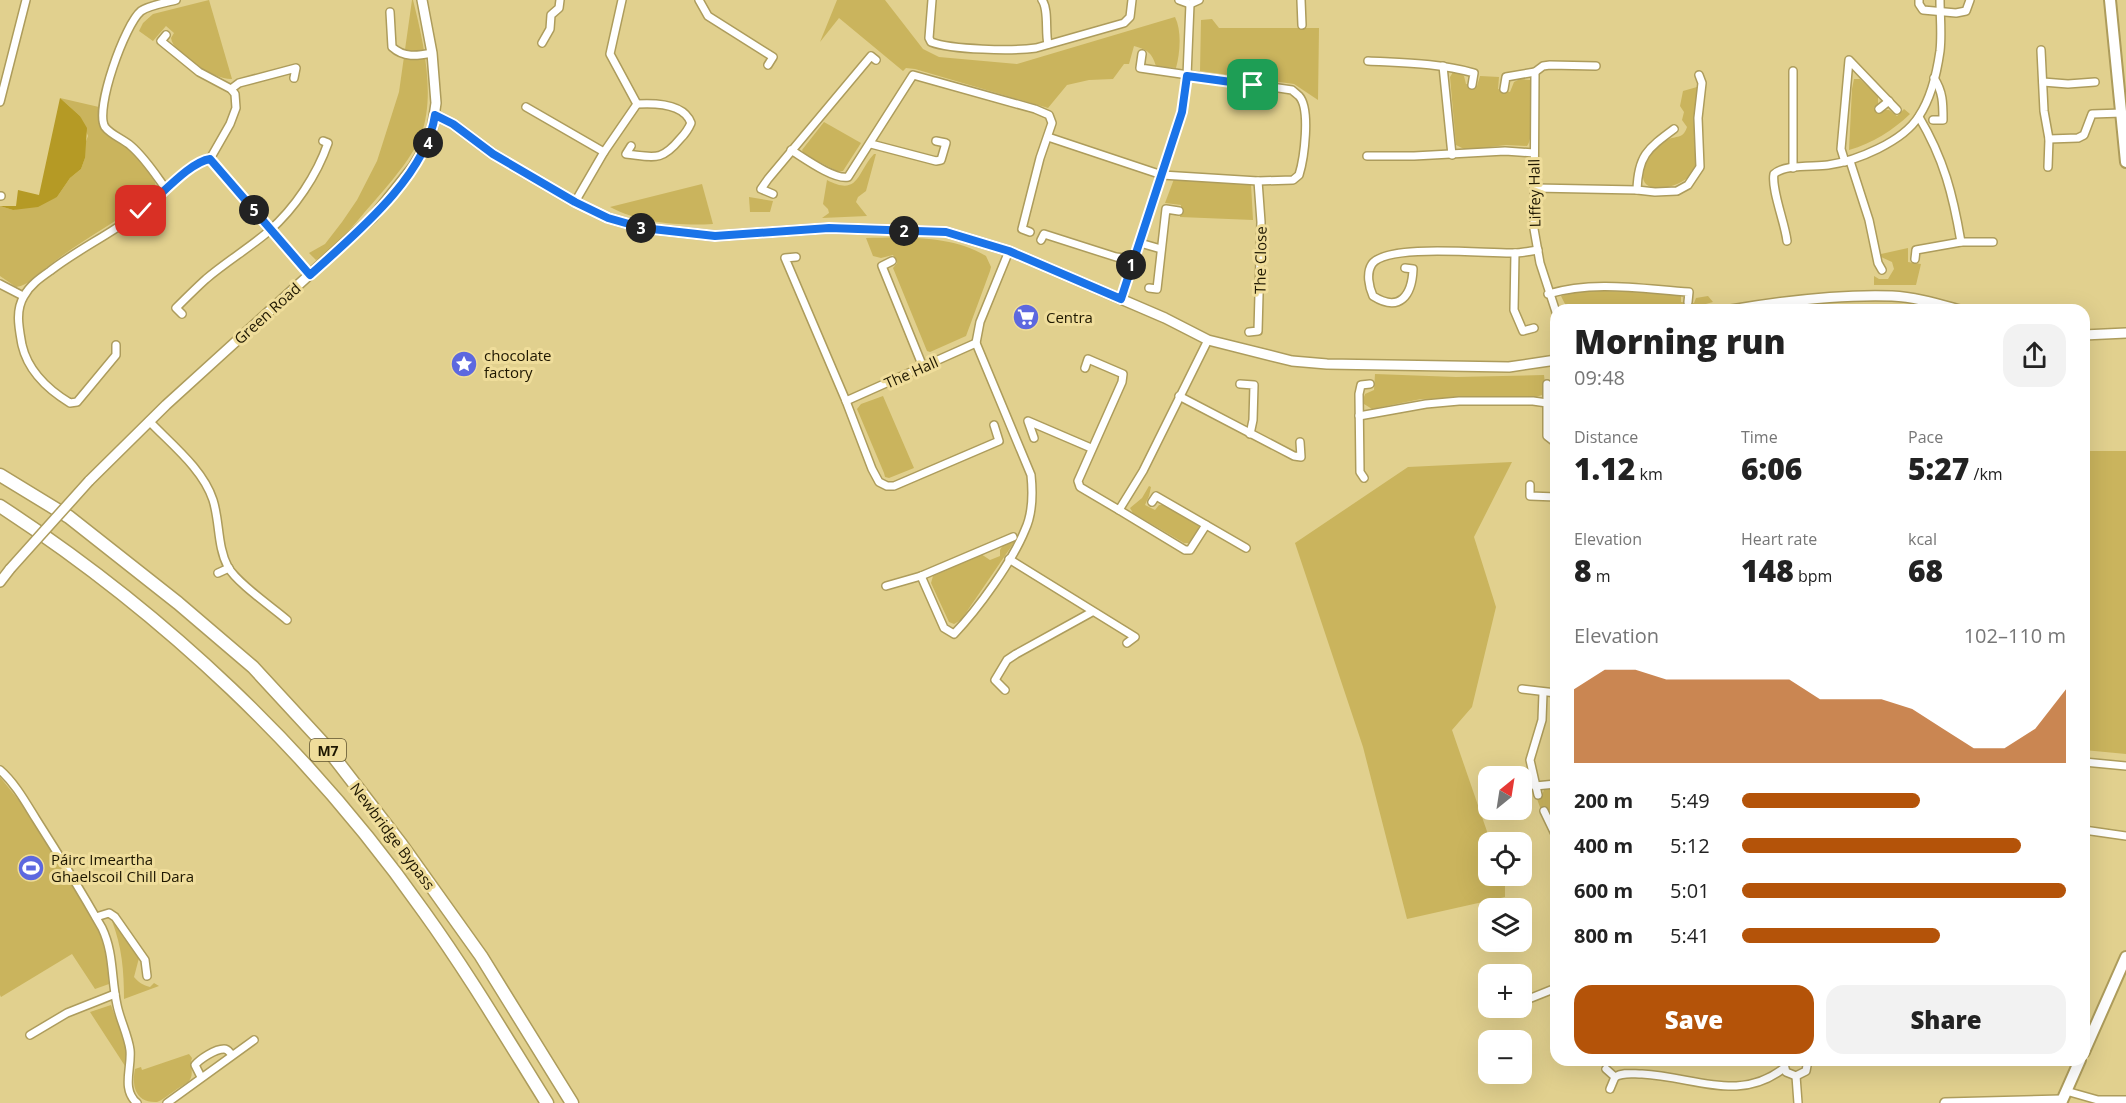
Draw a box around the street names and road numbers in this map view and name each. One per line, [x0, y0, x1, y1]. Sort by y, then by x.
street label: Liffey Hall [1523, 159, 1545, 227]
street label: The Close [1249, 226, 1271, 294]
street label: Green Road [230, 278, 304, 348]
street label: The Hall [881, 351, 941, 393]
road number: M7 [310, 739, 346, 761]
street label: Newbridge Bypass [346, 778, 440, 894]

